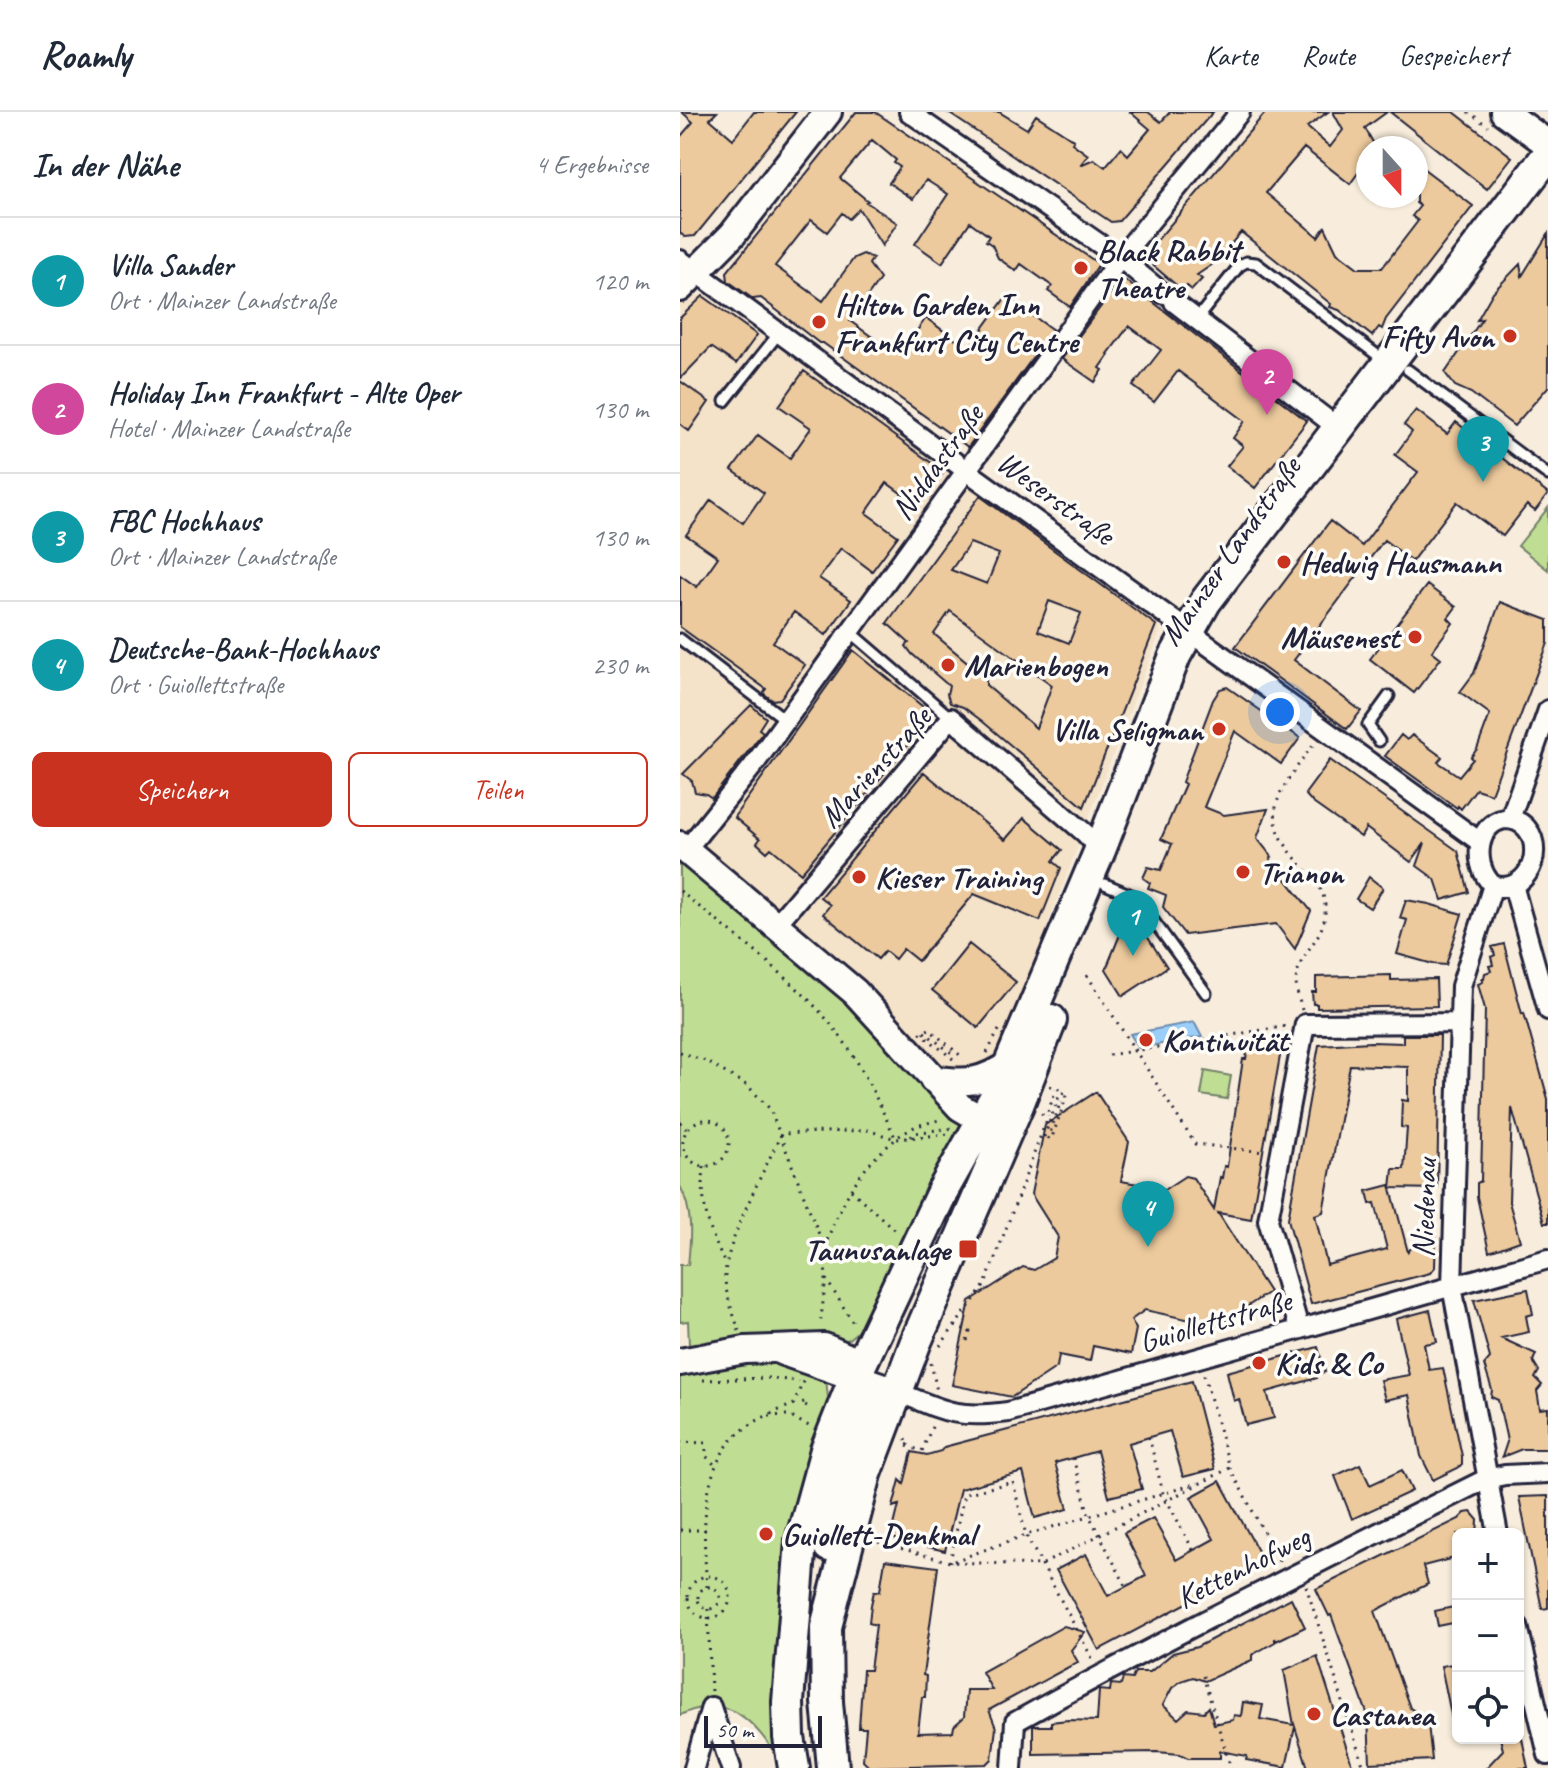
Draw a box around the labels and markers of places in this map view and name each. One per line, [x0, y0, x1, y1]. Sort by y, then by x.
place label: Black Rabbit Theatre [1097, 230, 1244, 308]
marker: Black Rabbit Theatre [1072, 259, 1090, 277]
place label: Hilton Garden Inn Frankfurt City Centre [835, 284, 1080, 362]
marker: Hilton Garden Inn Frankfurt City Centre [810, 313, 828, 331]
place label: Fifty Avon [1382, 316, 1496, 357]
marker: Fifty Avon [1501, 327, 1519, 345]
pin: 2 [1241, 349, 1293, 415]
pin: 3 [1457, 416, 1509, 482]
place label: Hedwig Hausmann [1300, 542, 1502, 583]
marker: Hedwig Hausmann [1275, 553, 1293, 571]
place label: Mäusenest [1281, 617, 1402, 658]
marker: Mäusenest [1406, 628, 1424, 646]
place label: Marienbogen [964, 645, 1109, 686]
marker: Marienbogen [939, 656, 957, 674]
place label: Villa Seligman [1051, 709, 1205, 750]
marker: Villa Seligman [1210, 720, 1228, 738]
place label: Trianon [1259, 852, 1345, 893]
place label: Kieser Training [875, 857, 1044, 898]
marker: Trianon [1234, 863, 1252, 881]
marker: Kieser Training [850, 868, 868, 886]
pin: 1 [1107, 890, 1159, 956]
place label: Kontinuität [1162, 1020, 1291, 1061]
marker: Kontinuität [1137, 1031, 1155, 1049]
pin: 4 [1122, 1181, 1174, 1247]
place label: Taunusanlage [804, 1229, 952, 1270]
marker: Taunusanlage [957, 1238, 979, 1260]
place label: Kids & Co [1275, 1343, 1385, 1384]
marker: Kids & Co [1250, 1354, 1268, 1372]
place label: Guiollett-Denkmal [782, 1514, 981, 1555]
marker: Guiollett-Denkmal [757, 1525, 775, 1543]
place label: Castanea [1330, 1694, 1437, 1735]
marker: Castanea [1305, 1705, 1323, 1723]

